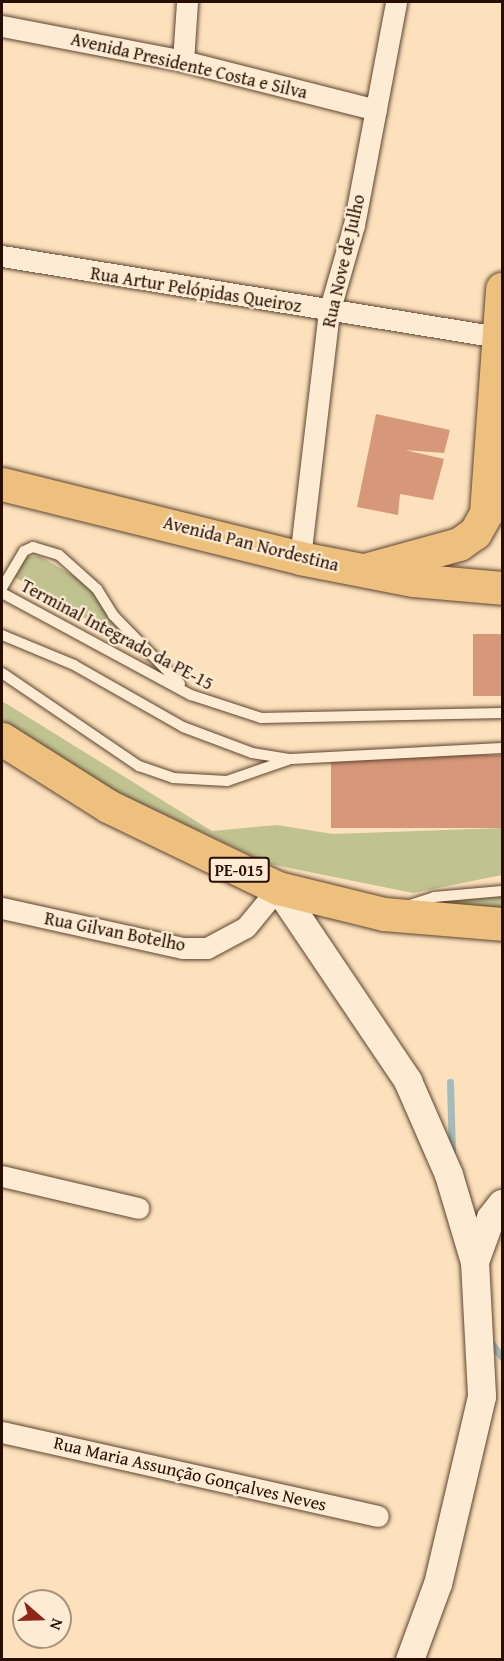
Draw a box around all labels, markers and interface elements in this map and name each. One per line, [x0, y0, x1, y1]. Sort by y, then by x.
street label: Avenida Presidente Costa e Silva [69, 28, 309, 104]
street label: Rua Nove de Julho [318, 192, 370, 330]
street label: Rua Artur Pelópidas Queiroz [89, 263, 303, 317]
street label: Avenida Pan Nordestina [161, 512, 341, 576]
street label: Terminal Integrado da PE-15 [17, 575, 217, 695]
road number: PE-015 [208, 857, 270, 883]
street label: Rua Gilvan Botelho [43, 908, 187, 956]
street label: Rua Maria Assunção Gonçalves Neves [51, 1432, 329, 1516]
north arrow [12, 1589, 72, 1649]
text: N [44, 1615, 70, 1634]

